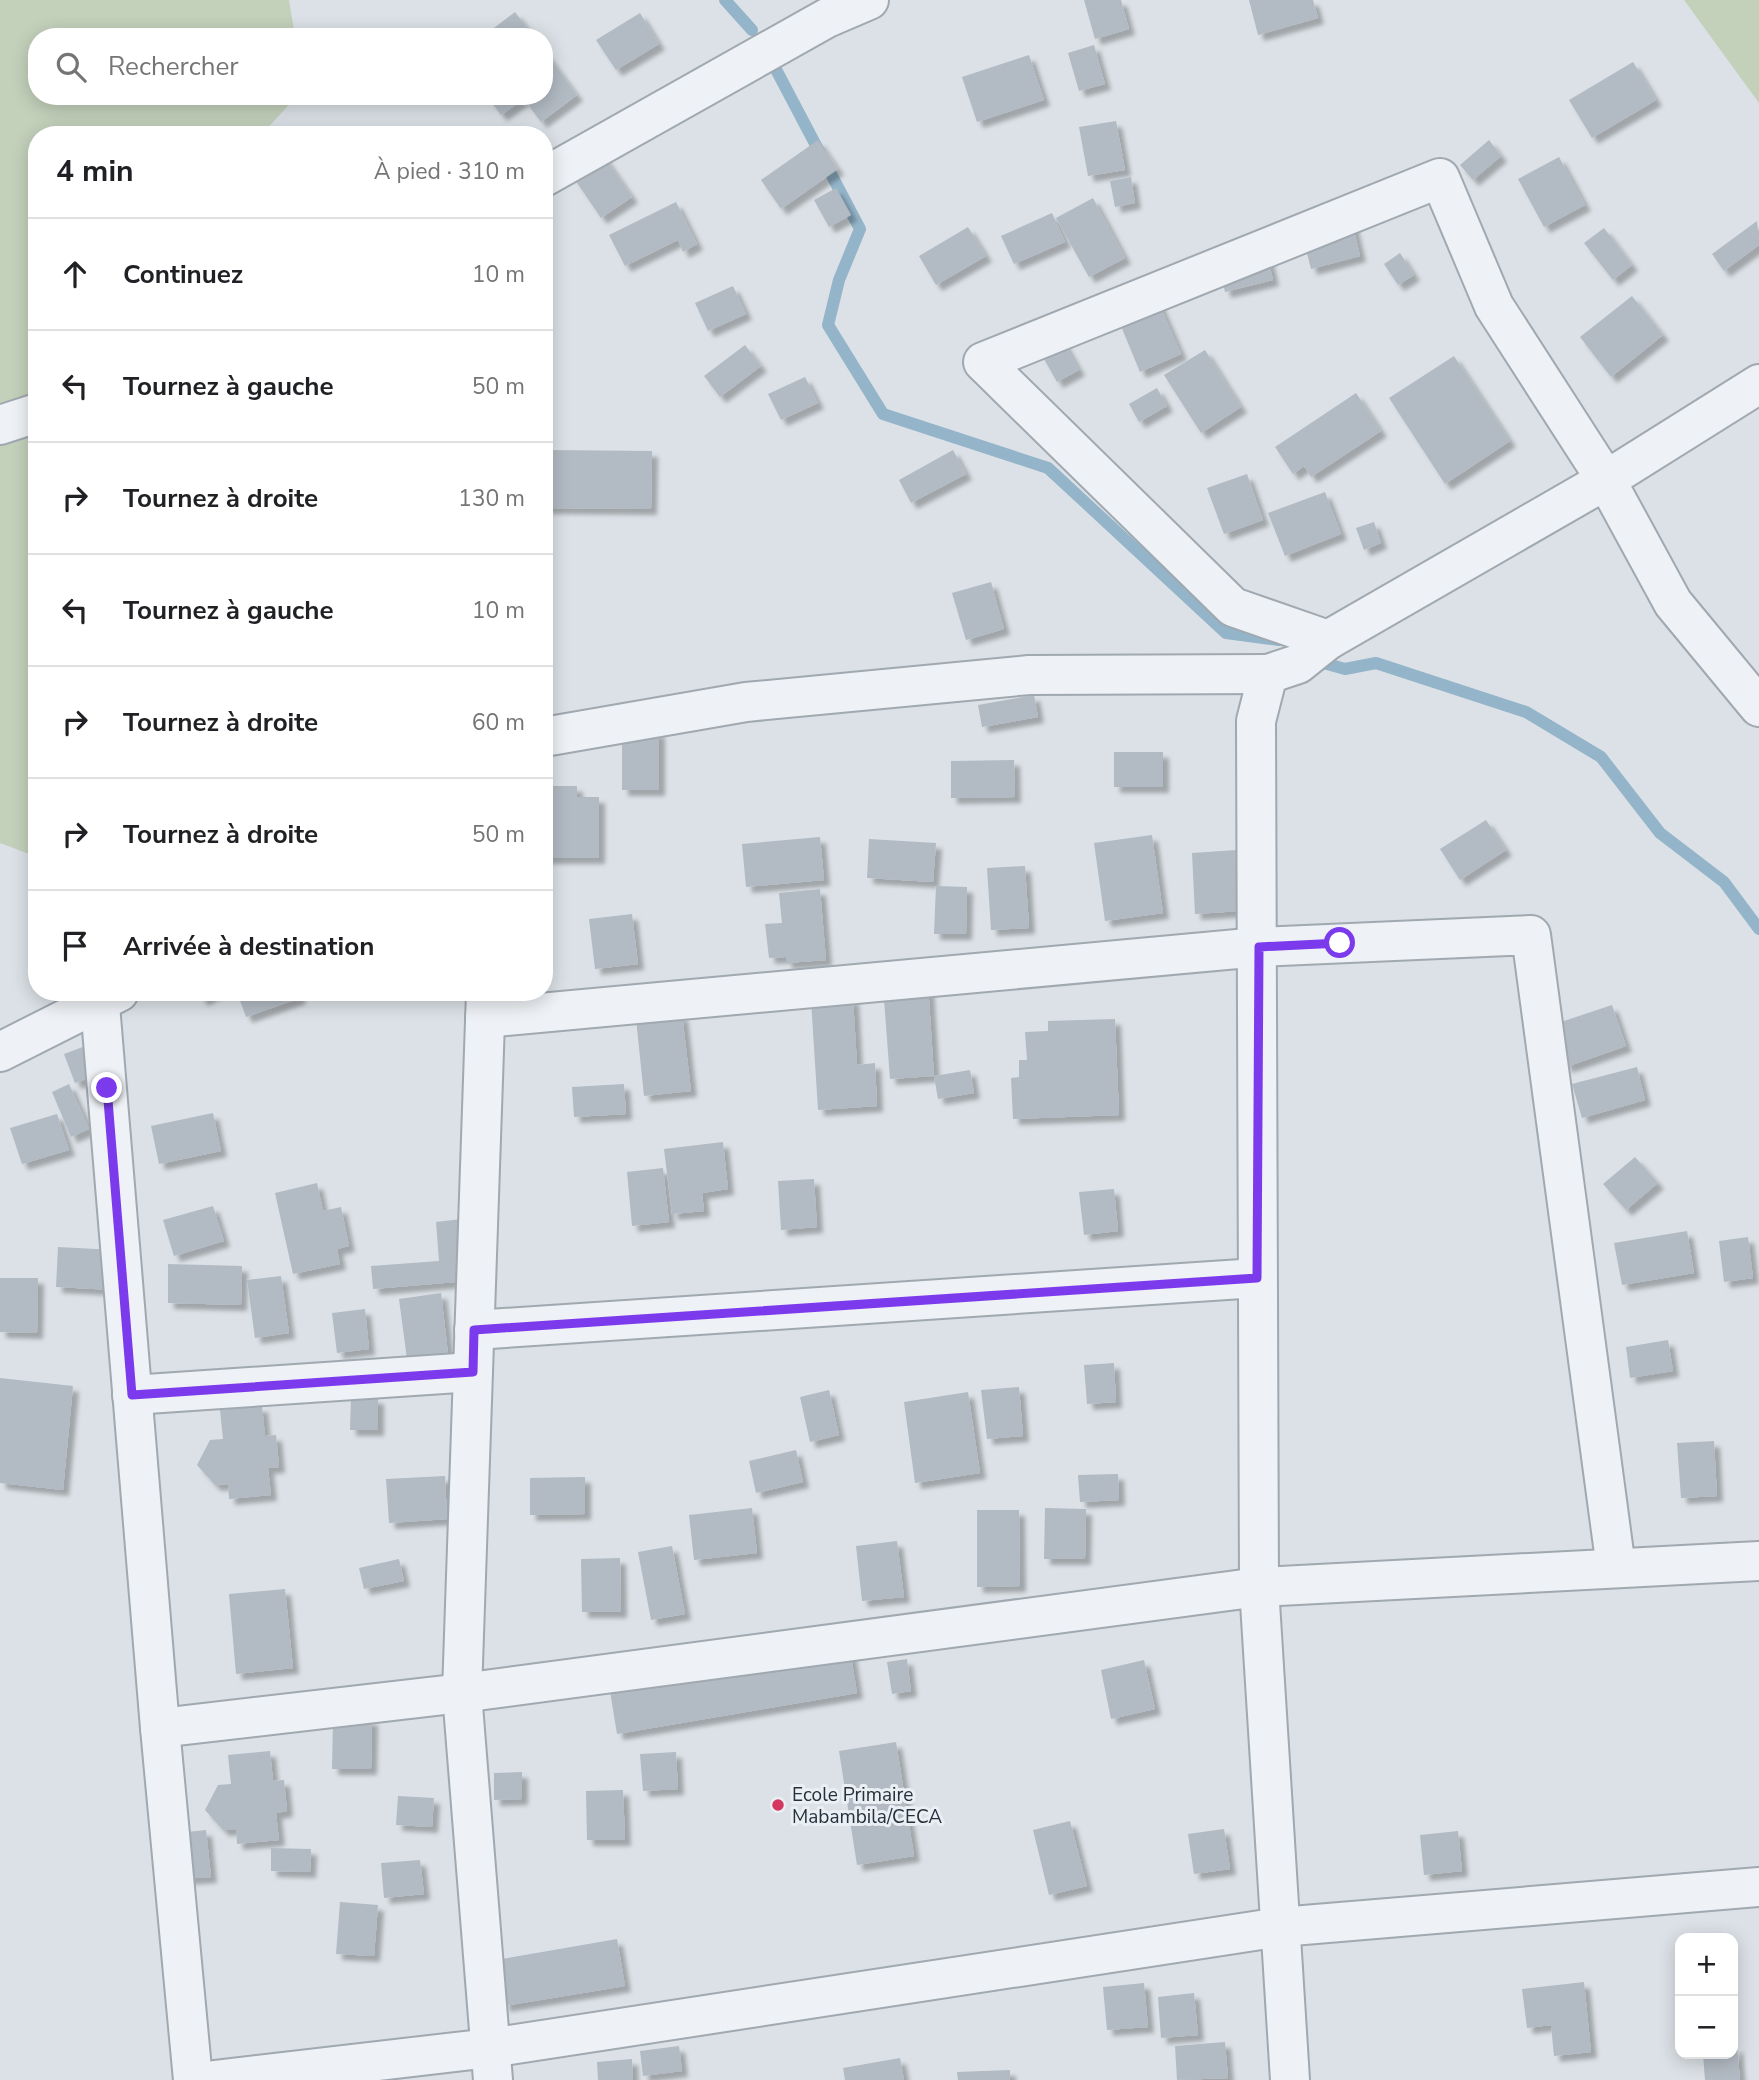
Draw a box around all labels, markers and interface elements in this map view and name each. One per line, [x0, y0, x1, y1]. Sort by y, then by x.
search box [28, 28, 553, 105]
icon: search [52, 48, 90, 86]
text: Rechercher [108, 49, 239, 84]
text: 4 min [56, 151, 134, 192]
text: À pied · 310 m [374, 156, 525, 187]
icon: ahead [56, 255, 94, 293]
text: Continuez [123, 257, 243, 292]
text: 10 m [472, 259, 525, 290]
icon: left [56, 367, 94, 405]
text: Tournez à gauche [123, 369, 334, 404]
text: 50 m [472, 371, 525, 402]
icon: right [56, 479, 94, 517]
text: Tournez à droite [123, 481, 318, 516]
text: 130 m [458, 483, 525, 514]
icon: left [56, 591, 94, 629]
text: Tournez à gauche [123, 593, 334, 628]
text: 10 m [472, 595, 525, 626]
icon: right [56, 703, 94, 741]
text: Tournez à droite [123, 705, 318, 740]
text: 60 m [472, 707, 525, 738]
icon: right [56, 815, 94, 853]
text: Tournez à droite [123, 817, 318, 852]
text: 50 m [472, 819, 525, 850]
icon: arrive [56, 927, 94, 965]
route start [1324, 927, 1355, 958]
text: Arrivée à destination [123, 929, 374, 964]
route end [91, 1072, 122, 1103]
place label: Ecole Primaire Mabambila/CECA [792, 1782, 942, 1830]
marker: Ecole Primaire Mabambila/CECA [770, 1797, 786, 1813]
map controls [1675, 1933, 1738, 2059]
button: + [1675, 1933, 1738, 1996]
button: − [1675, 1996, 1738, 2059]

